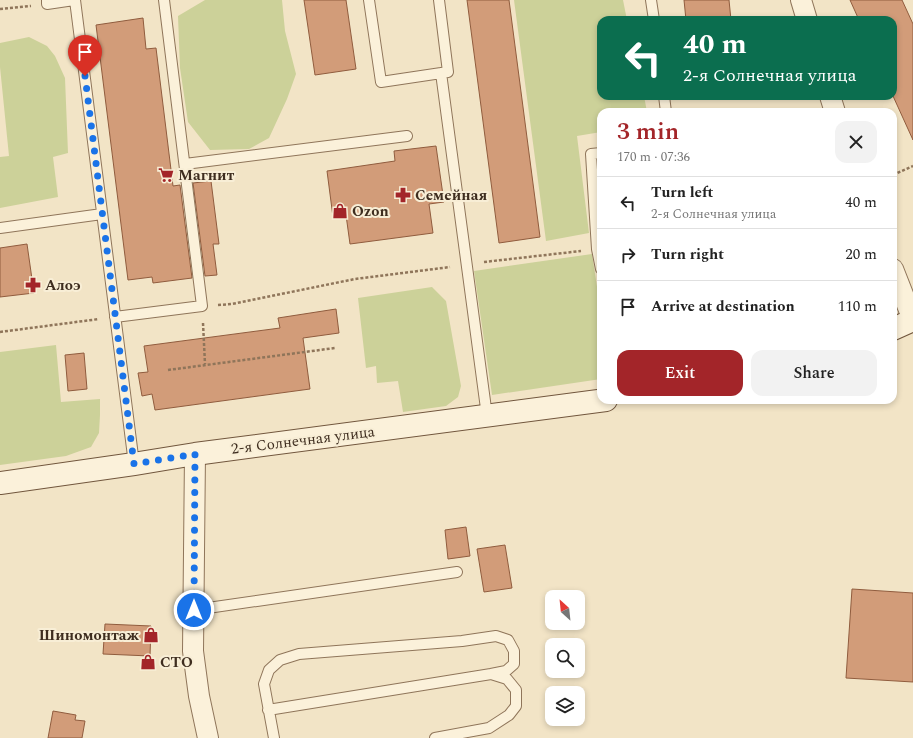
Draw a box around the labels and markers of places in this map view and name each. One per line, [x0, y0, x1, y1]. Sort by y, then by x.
pin [68, 35, 102, 76]
place label: Магнит [178, 164, 235, 187]
supermarket icon: Магнит [157, 166, 175, 184]
place label: Семейная [415, 184, 487, 207]
pharmacy icon: Семейная [394, 186, 412, 204]
place label: Ozon [352, 200, 389, 223]
shop icon: Ozon [331, 202, 349, 220]
place label: Алоэ [45, 274, 81, 297]
pharmacy icon: Алоэ [24, 276, 42, 294]
place label: Шиномонтаж [39, 624, 139, 647]
shop icon: Шиномонтаж [142, 626, 160, 644]
place label: СТО [160, 651, 193, 674]
shop icon: СТО [139, 653, 157, 671]

